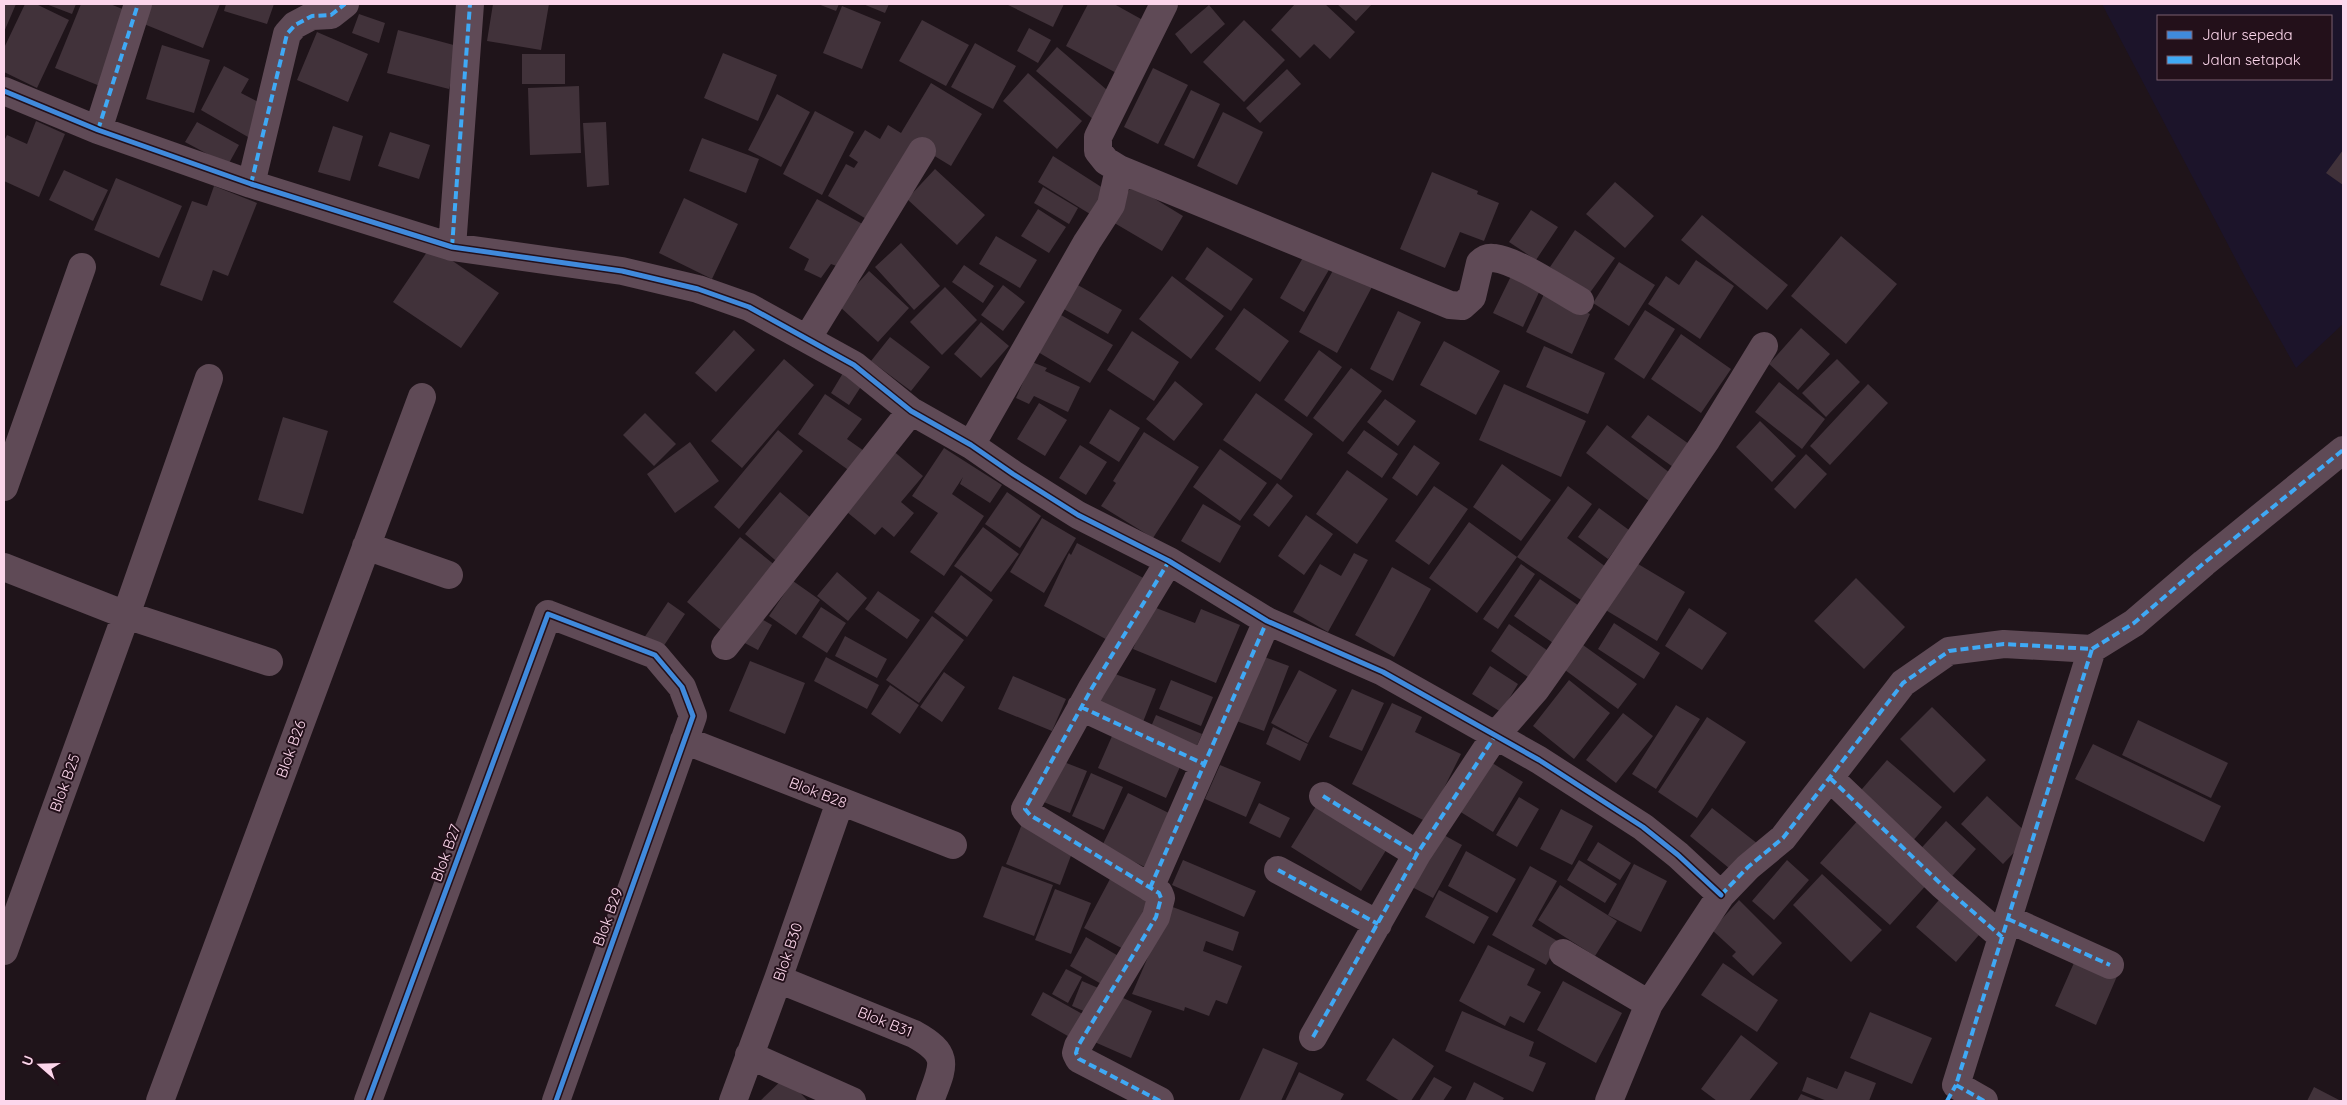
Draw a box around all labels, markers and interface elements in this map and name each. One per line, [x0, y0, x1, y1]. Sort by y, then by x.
legend [2157, 15, 2332, 80]
text: Jalur sepeda [2202, 25, 2293, 44]
text: Jalan setapak [2202, 50, 2301, 69]
street label: Blok B26 [271, 717, 310, 780]
street label: Blok B25 [45, 751, 84, 814]
street label: Blok B28 [787, 773, 850, 812]
street label: Blok B27 [426, 821, 465, 884]
street label: Blok B29 [588, 885, 627, 949]
street label: Blok B30 [769, 920, 806, 984]
street label: Blok B31 [855, 1002, 915, 1041]
north arrow [15, 1040, 65, 1090]
text: U [18, 1053, 38, 1068]

